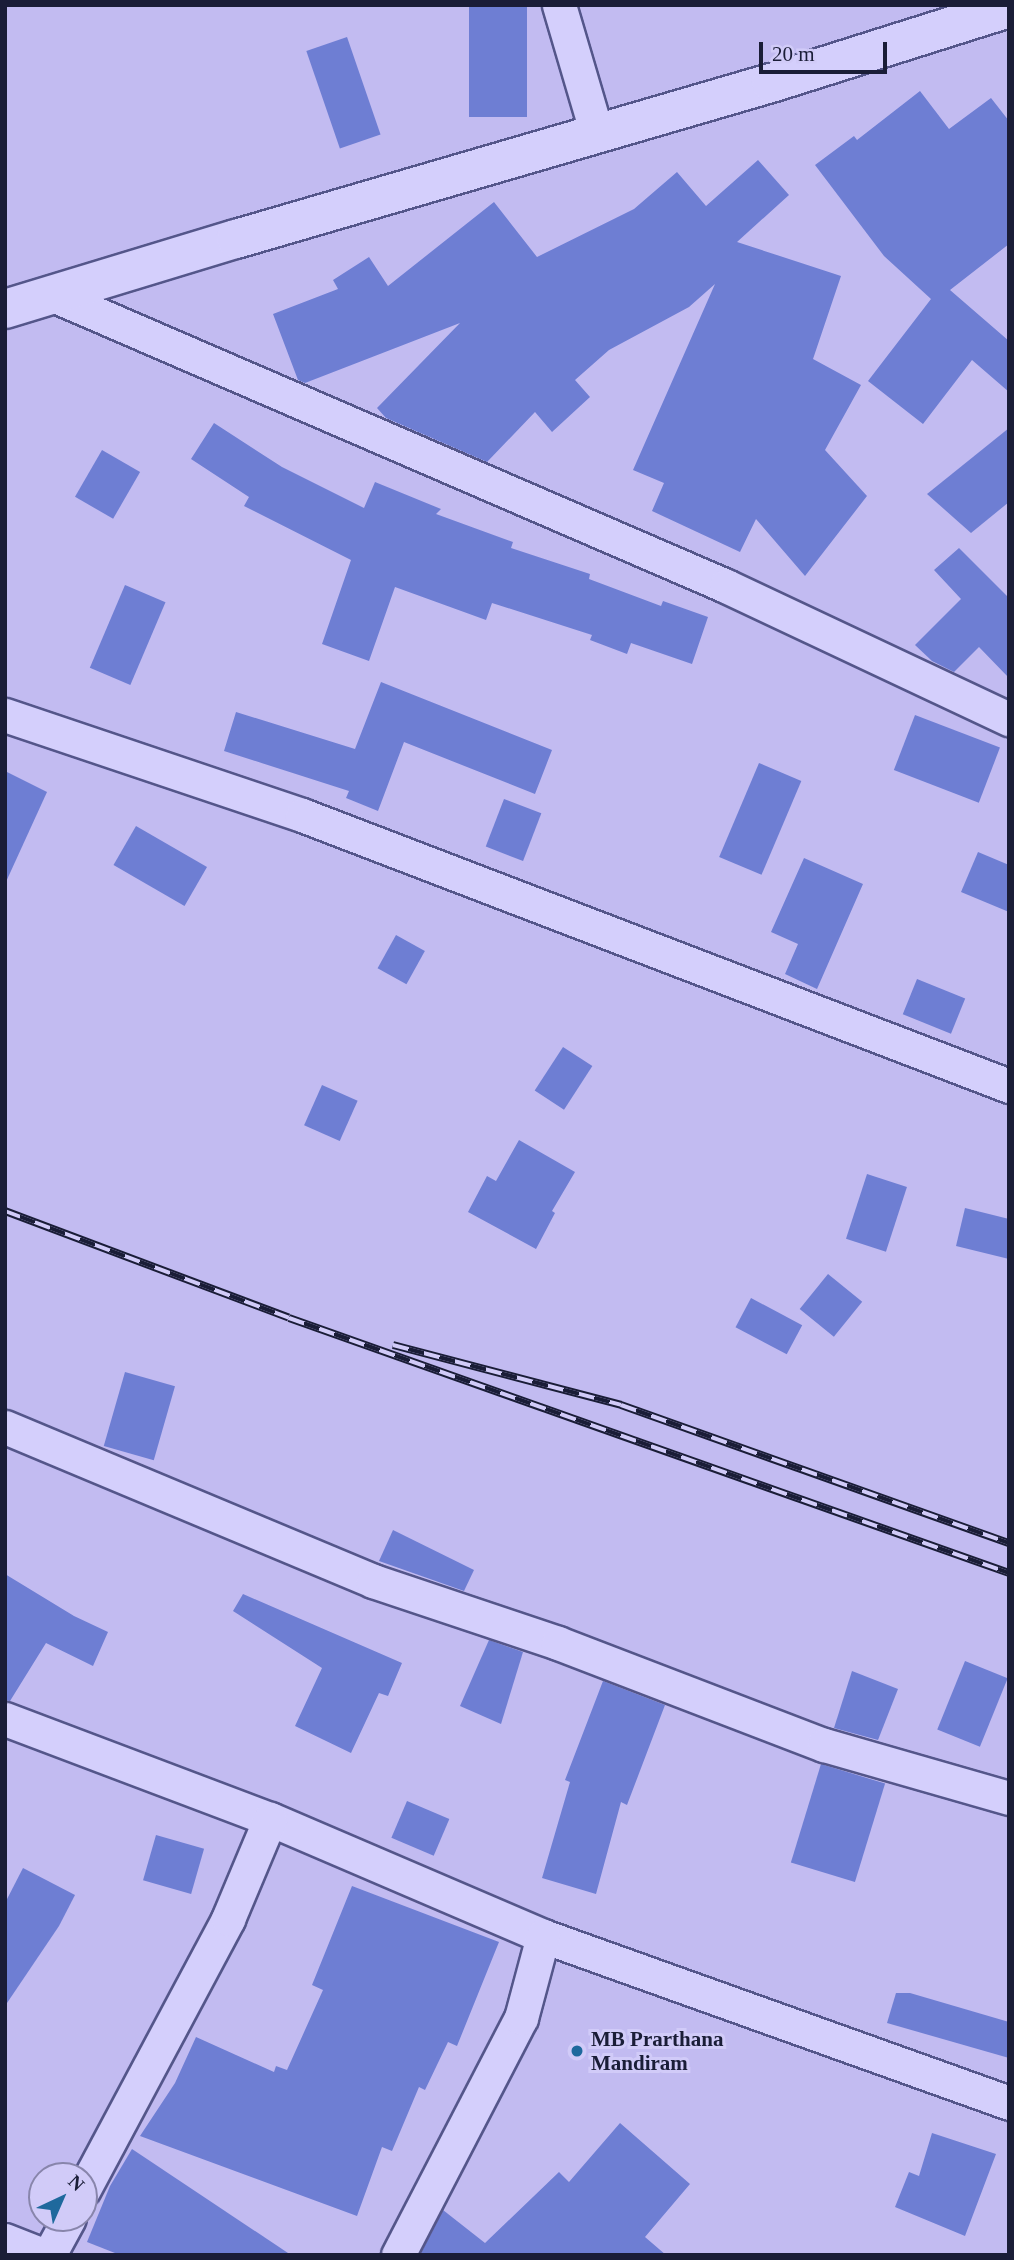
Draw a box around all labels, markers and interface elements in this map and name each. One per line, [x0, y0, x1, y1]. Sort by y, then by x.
scale bar [762, 28, 890, 72]
text: 20 m [772, 42, 815, 66]
place label: MB Prarthana Mandiram [591, 2026, 723, 2076]
marker: MB Prarthana Mandiram [569, 2043, 585, 2059]
north arrow [28, 2162, 98, 2232]
text: N [64, 2171, 89, 2195]

